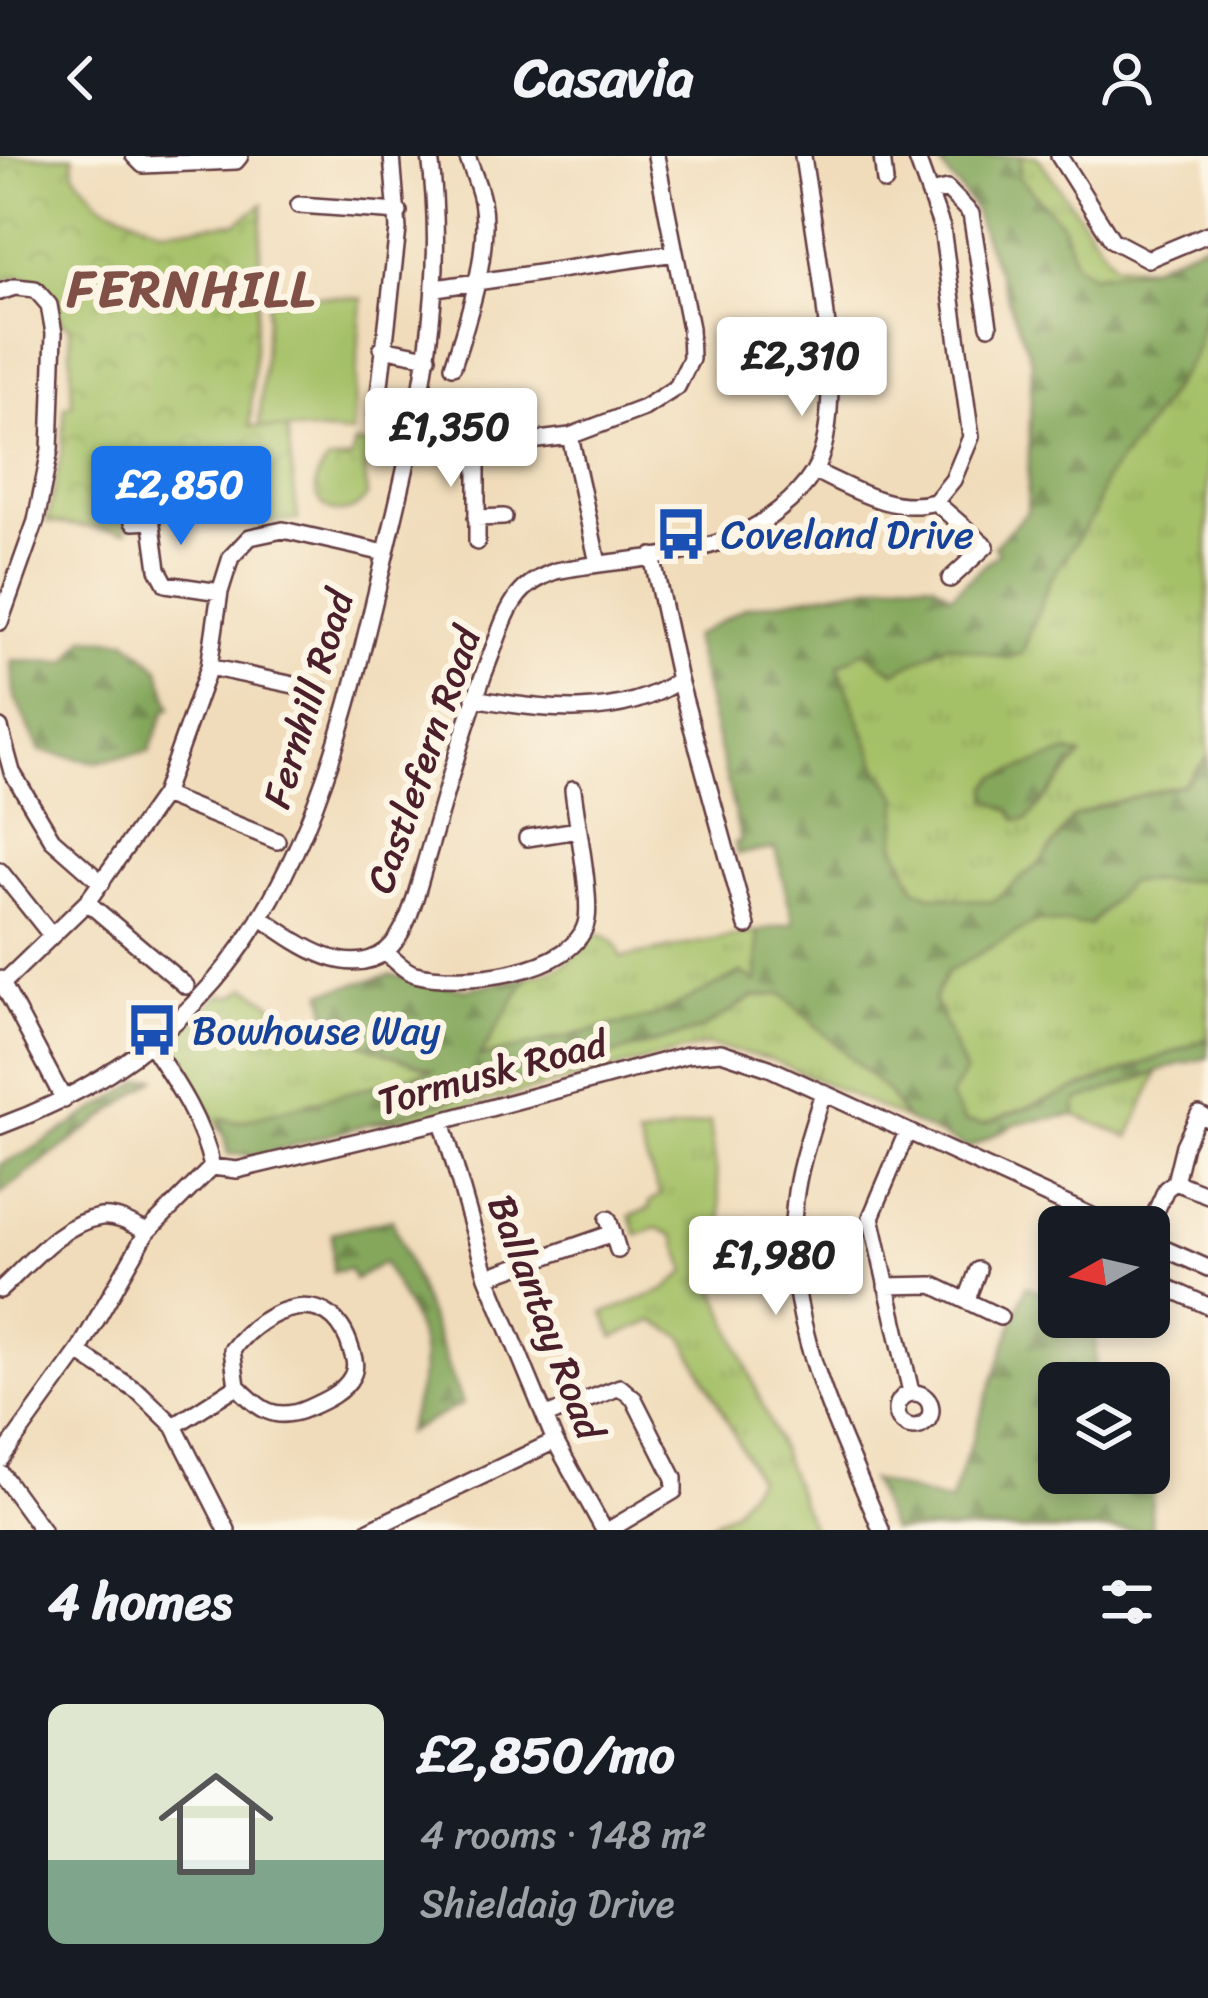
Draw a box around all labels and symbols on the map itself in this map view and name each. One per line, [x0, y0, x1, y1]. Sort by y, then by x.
district label: FERNHILL [66, 244, 317, 334]
pin: £2,310 [704, 317, 900, 419]
pin: £1,350 [353, 388, 549, 490]
pin: £2,850 [83, 446, 279, 548]
place label: Coveland Drive [721, 500, 974, 569]
bus stop icon: Coveland Drive [652, 505, 710, 563]
street label: Fernhill Road [242, 579, 375, 817]
street label: Castlefern Road [345, 615, 502, 902]
place label: Bowhouse Way [192, 996, 441, 1065]
bus stop icon: Bowhouse Way [123, 1001, 181, 1059]
street label: Tormusk Road [370, 1008, 617, 1136]
street label: Ballantay Road [468, 1184, 625, 1452]
north arrow [1038, 1206, 1170, 1338]
pin: £1,980 [678, 1216, 874, 1318]

